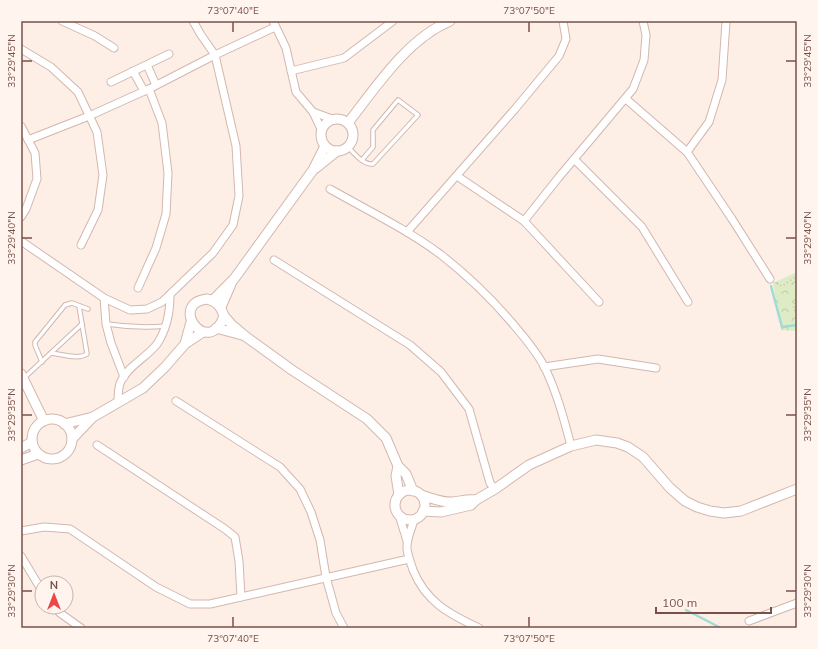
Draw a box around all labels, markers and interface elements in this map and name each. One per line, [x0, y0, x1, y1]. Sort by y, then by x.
text: 73°07'40"E [207, 4, 259, 17]
text: 73°07'50"E [503, 4, 555, 17]
text: 33°29'45"N [5, 34, 18, 88]
text: 33°29'45"N [801, 34, 814, 88]
text: 33°29'40"N [5, 211, 18, 265]
text: 33°29'40"N [801, 211, 814, 265]
text: 33°29'35"N [5, 388, 18, 442]
text: 33°29'35"N [801, 388, 814, 442]
text: 33°29'30"N [5, 564, 18, 618]
text: 33°29'30"N [801, 564, 814, 618]
north arrow [34, 575, 74, 615]
text: N [50, 578, 58, 592]
scale bar [656, 589, 771, 615]
text: 100 m [662, 595, 697, 610]
text: 73°07'40"E [207, 632, 259, 645]
text: 73°07'50"E [503, 632, 555, 645]

